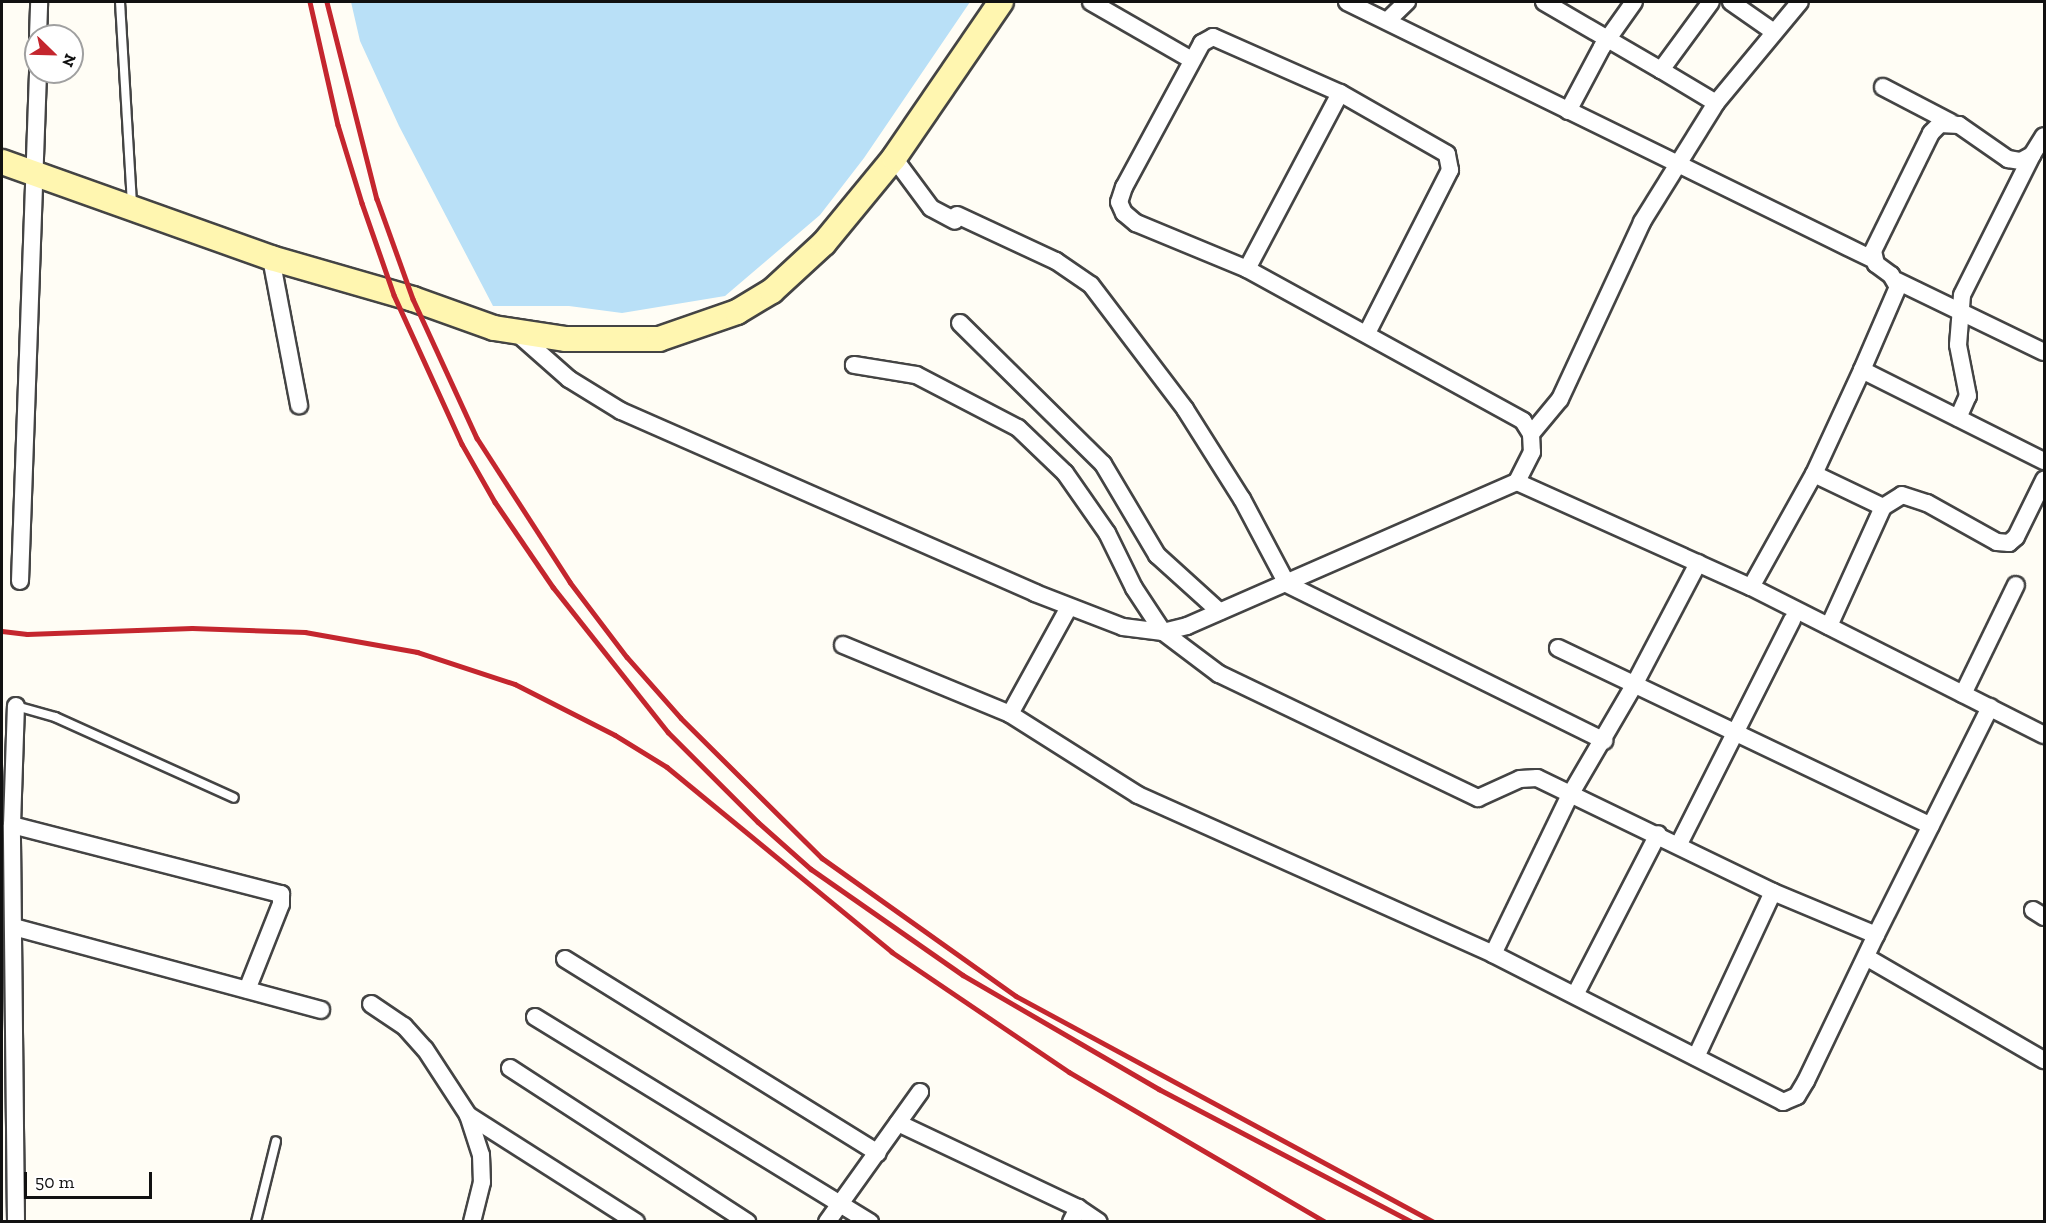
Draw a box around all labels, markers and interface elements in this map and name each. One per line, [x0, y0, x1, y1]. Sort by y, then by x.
north arrow [24, 24, 84, 84]
text: N [58, 51, 80, 70]
scale bar [27, 1160, 154, 1198]
text: 50 m [35, 1171, 74, 1193]

